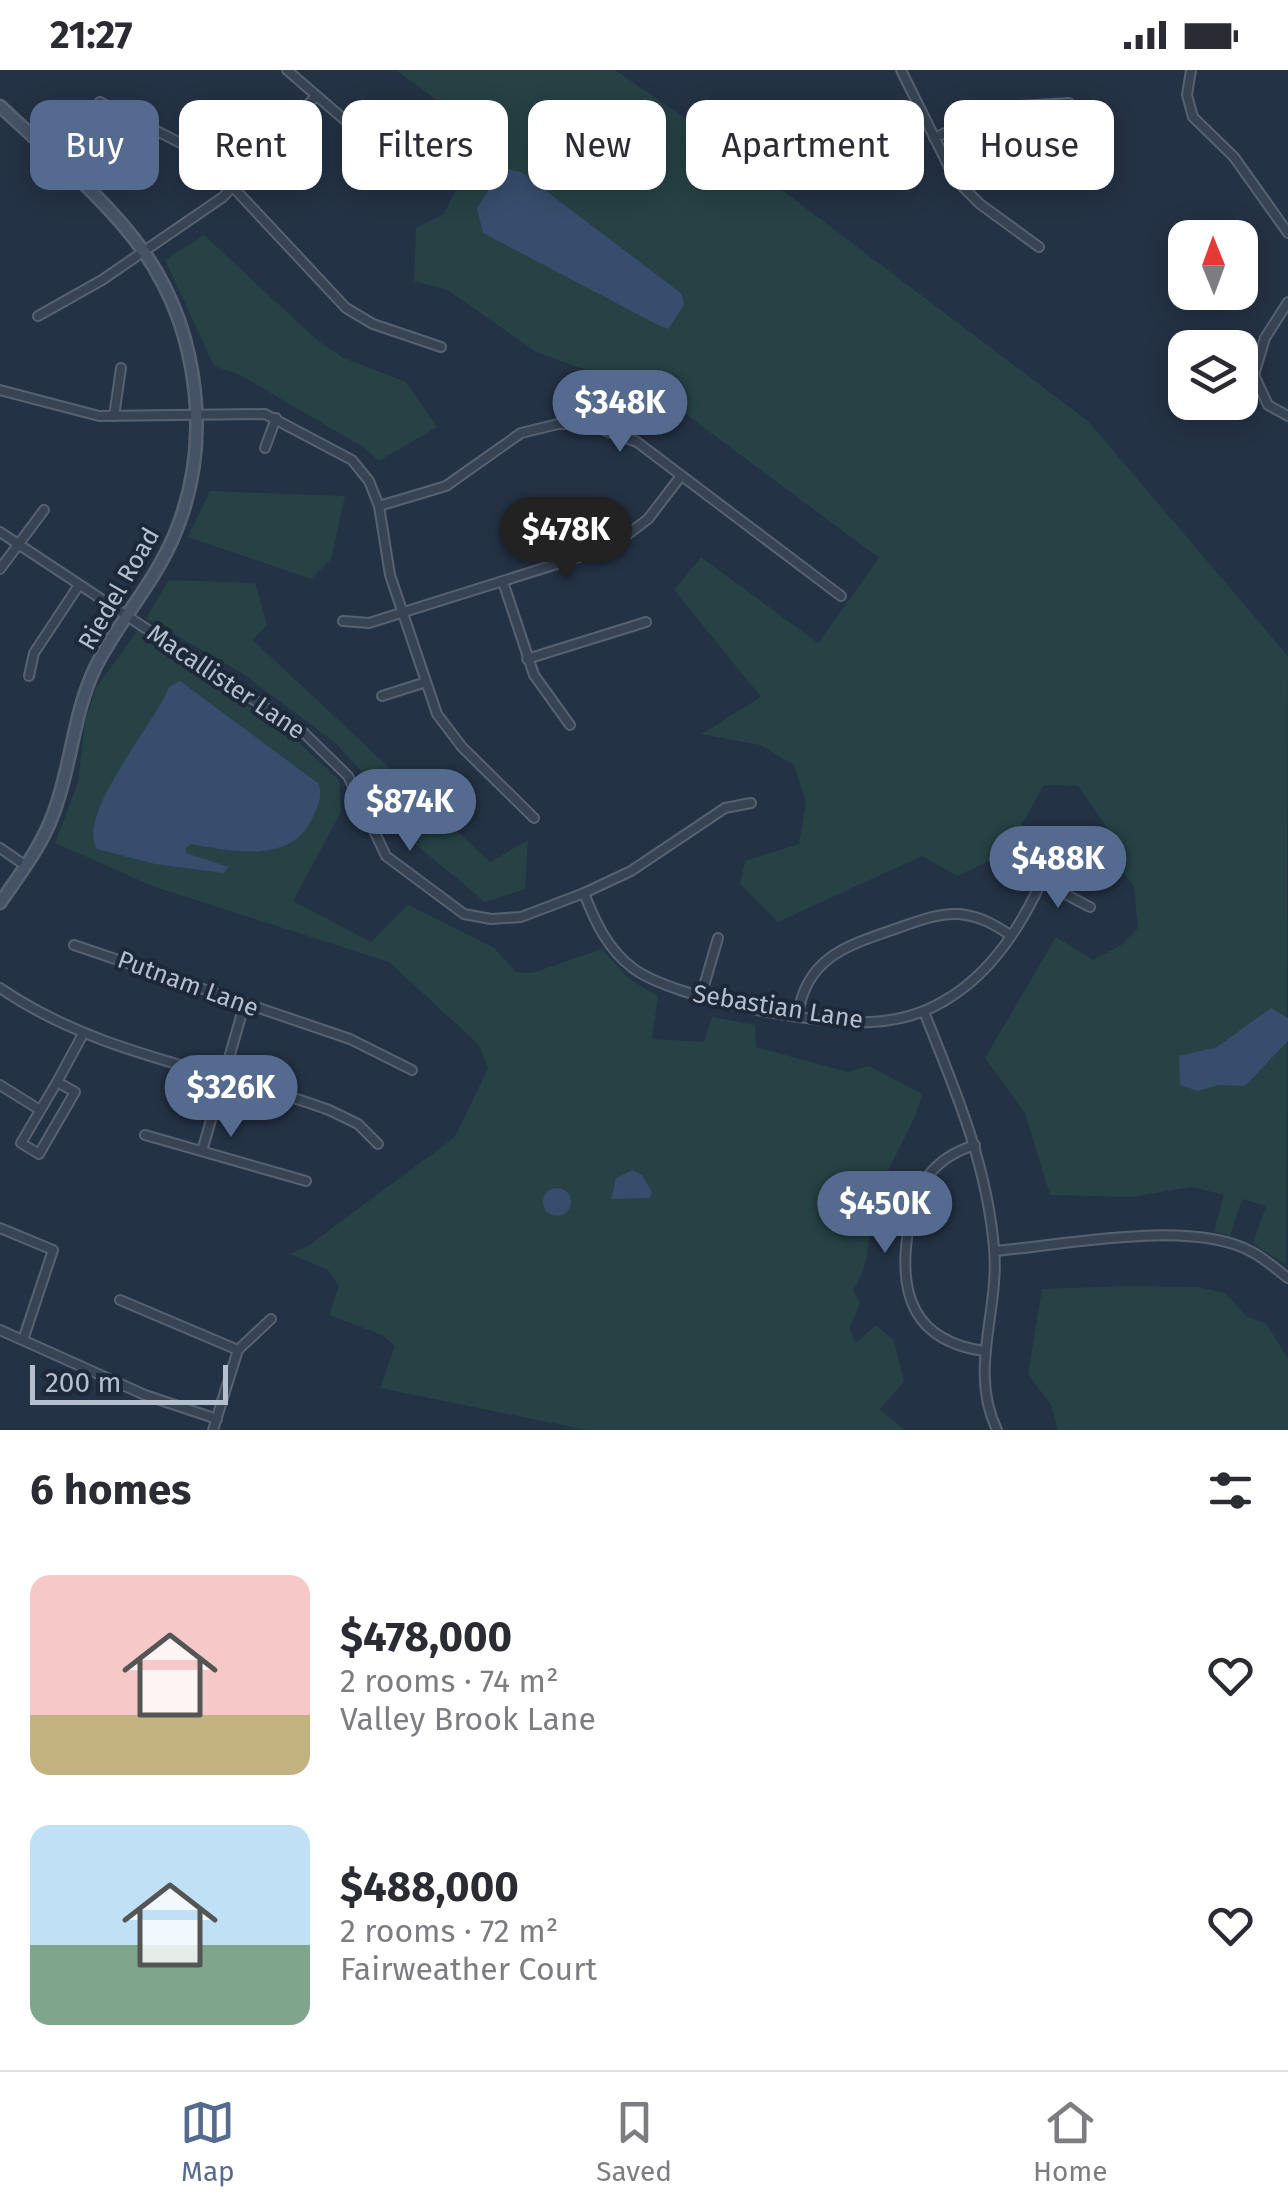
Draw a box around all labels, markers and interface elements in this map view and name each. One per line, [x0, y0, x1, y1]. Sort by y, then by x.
text: 21:27 [50, 12, 133, 58]
chip: Buy [30, 100, 159, 190]
chip: Rent [179, 100, 322, 190]
chip: Filters [342, 100, 508, 190]
chip: New [528, 100, 666, 190]
chip: Apartment [686, 100, 924, 190]
chip: House [944, 100, 1114, 190]
north arrow [1168, 220, 1258, 310]
map controls [1168, 220, 1258, 420]
button: layers [1168, 330, 1258, 420]
pin: $348K [550, 370, 690, 455]
text: $348K [574, 383, 666, 421]
pin: $478K [496, 497, 636, 582]
text: $478K [522, 510, 610, 548]
street label: Riedel Road [72, 523, 166, 655]
street label: Macallister Lane [141, 618, 311, 746]
pin: $874K [340, 769, 480, 854]
text: $874K [366, 782, 454, 820]
pin: $488K [988, 826, 1128, 911]
text: $488K [1011, 839, 1105, 877]
street label: Putnam Lane [113, 945, 263, 1023]
street label: Sebastian Lane [691, 979, 865, 1035]
pin: $326K [161, 1055, 301, 1140]
text: $326K [187, 1068, 275, 1106]
pin: $450K [815, 1171, 955, 1256]
text: $450K [839, 1184, 931, 1222]
scale bar [30, 1360, 228, 1404]
text: 200 m [45, 1366, 122, 1399]
icon: filters [1203, 1463, 1258, 1518]
text: 6 homes [30, 1465, 191, 1515]
text: $478,000 [340, 1612, 512, 1662]
icon: home [110, 1615, 230, 1735]
icon: heart [1203, 1648, 1258, 1703]
text: 2 rooms · 74 m² [340, 1662, 559, 1700]
text: Valley Brook Lane [340, 1700, 596, 1738]
text: $488,000 [340, 1862, 519, 1912]
icon: home [110, 1865, 230, 1985]
icon: heart [1203, 1898, 1258, 1953]
text: 2 rooms · 72 m² [340, 1912, 558, 1950]
text: Fairweather Court [340, 1950, 597, 1988]
tab: Map [180, 2095, 235, 2188]
tab: Saved [596, 2095, 672, 2188]
tab: Home [1033, 2095, 1108, 2188]

